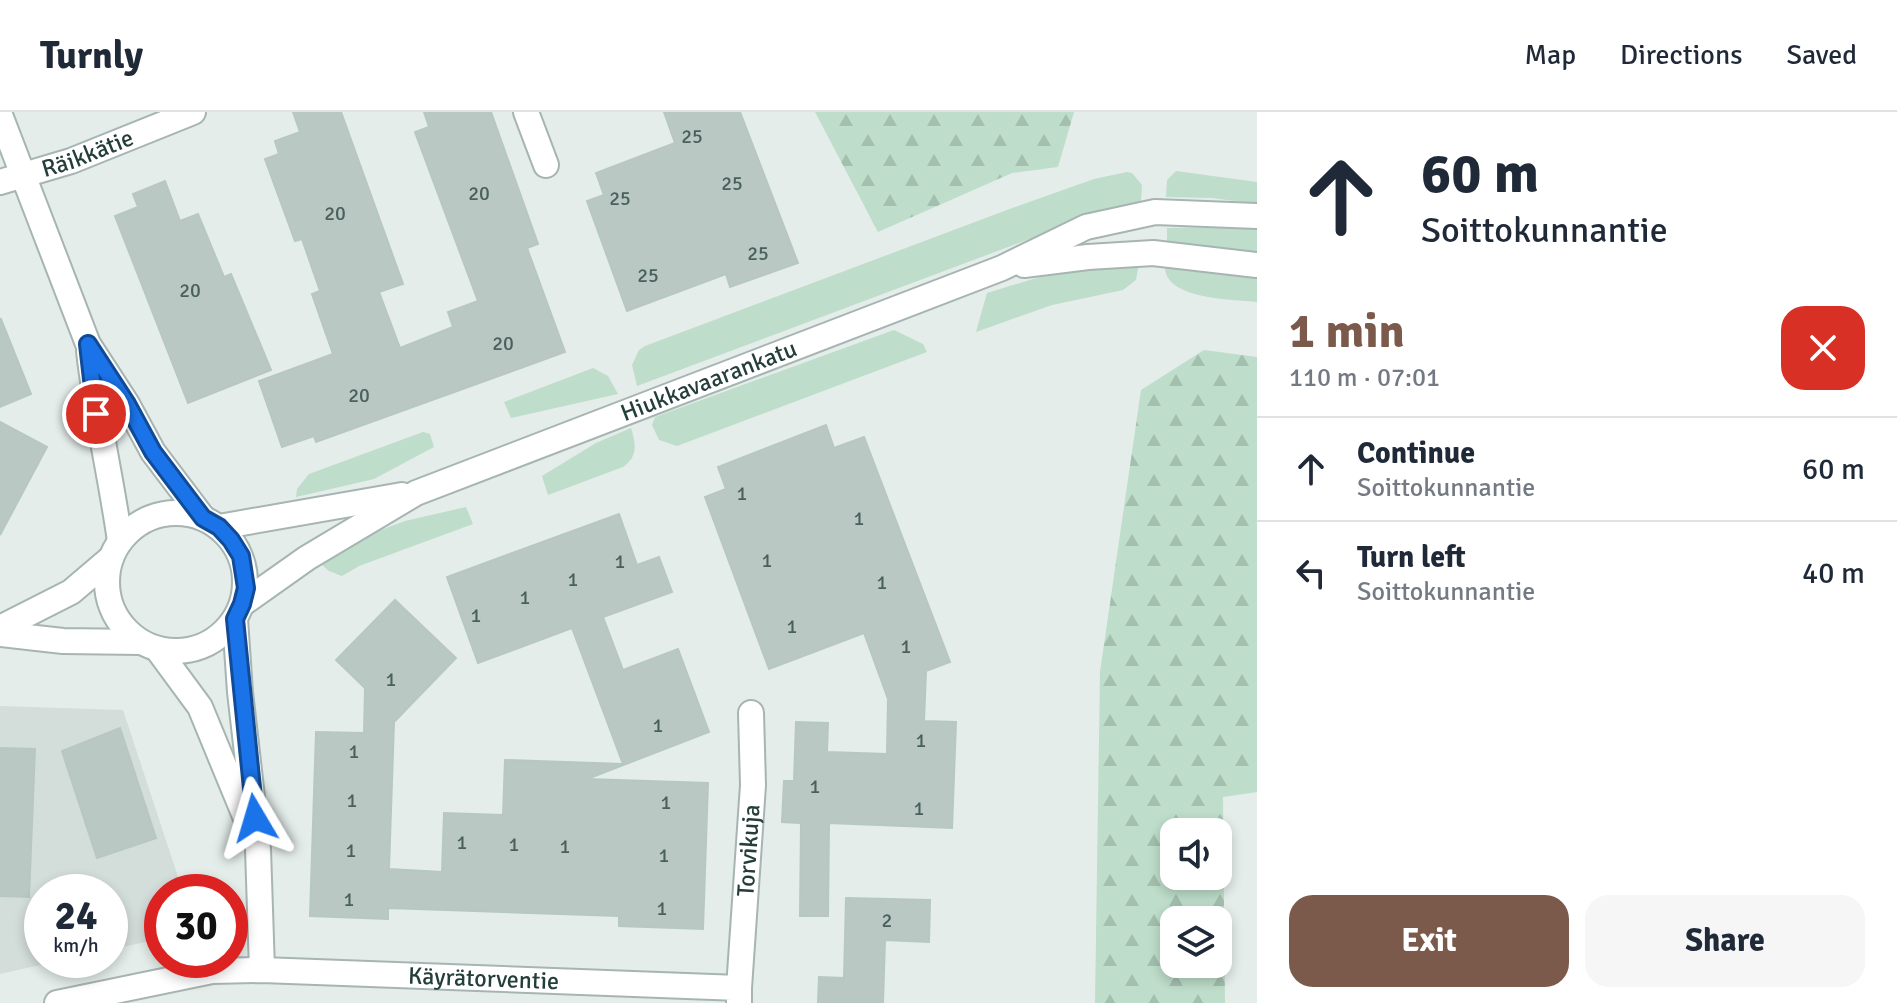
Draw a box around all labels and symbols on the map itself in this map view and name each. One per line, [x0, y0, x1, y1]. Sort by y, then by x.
street label: Räikkätie [38, 122, 138, 184]
house number: 25 [681, 124, 703, 149]
house number: 25 [721, 171, 743, 196]
house number: 20 [468, 181, 490, 206]
house number: 25 [609, 186, 631, 211]
house number: 20 [324, 201, 346, 226]
house number: 25 [747, 241, 769, 266]
house number: 25 [637, 263, 659, 288]
house number: 20 [179, 278, 201, 303]
house number: 20 [492, 331, 514, 356]
street label: Hiukkavaarankatu [616, 333, 801, 428]
pin [62, 380, 130, 448]
house number: 20 [348, 383, 370, 408]
house number: 1 [737, 481, 747, 506]
house number: 1 [854, 506, 864, 531]
house number: 1 [762, 548, 772, 573]
house number: 1 [615, 549, 625, 574]
house number: 1 [568, 567, 578, 592]
house number: 1 [877, 570, 887, 595]
house number: 1 [520, 585, 530, 610]
house number: 1 [471, 603, 481, 628]
house number: 1 [787, 614, 797, 639]
house number: 1 [901, 634, 911, 659]
house number: 1 [386, 667, 396, 692]
house number: 1 [653, 713, 663, 738]
house number: 1 [916, 728, 926, 753]
house number: 1 [349, 739, 359, 764]
house number: 1 [810, 774, 820, 799]
position arrow [213, 776, 297, 860]
house number: 1 [347, 788, 357, 813]
house number: 1 [661, 790, 671, 815]
house number: 1 [914, 796, 924, 821]
street label: Torvikuja [730, 803, 767, 898]
house number: 1 [457, 830, 467, 855]
house number: 1 [509, 832, 519, 857]
house number: 1 [560, 834, 570, 859]
house number: 1 [346, 838, 356, 863]
house number: 1 [659, 843, 669, 868]
speed limit sign: 30 [144, 874, 248, 978]
house number: 1 [344, 887, 354, 912]
house number: 1 [657, 896, 667, 921]
house number: 2 [882, 908, 892, 933]
street label: Käyrätorventie [408, 961, 560, 996]

